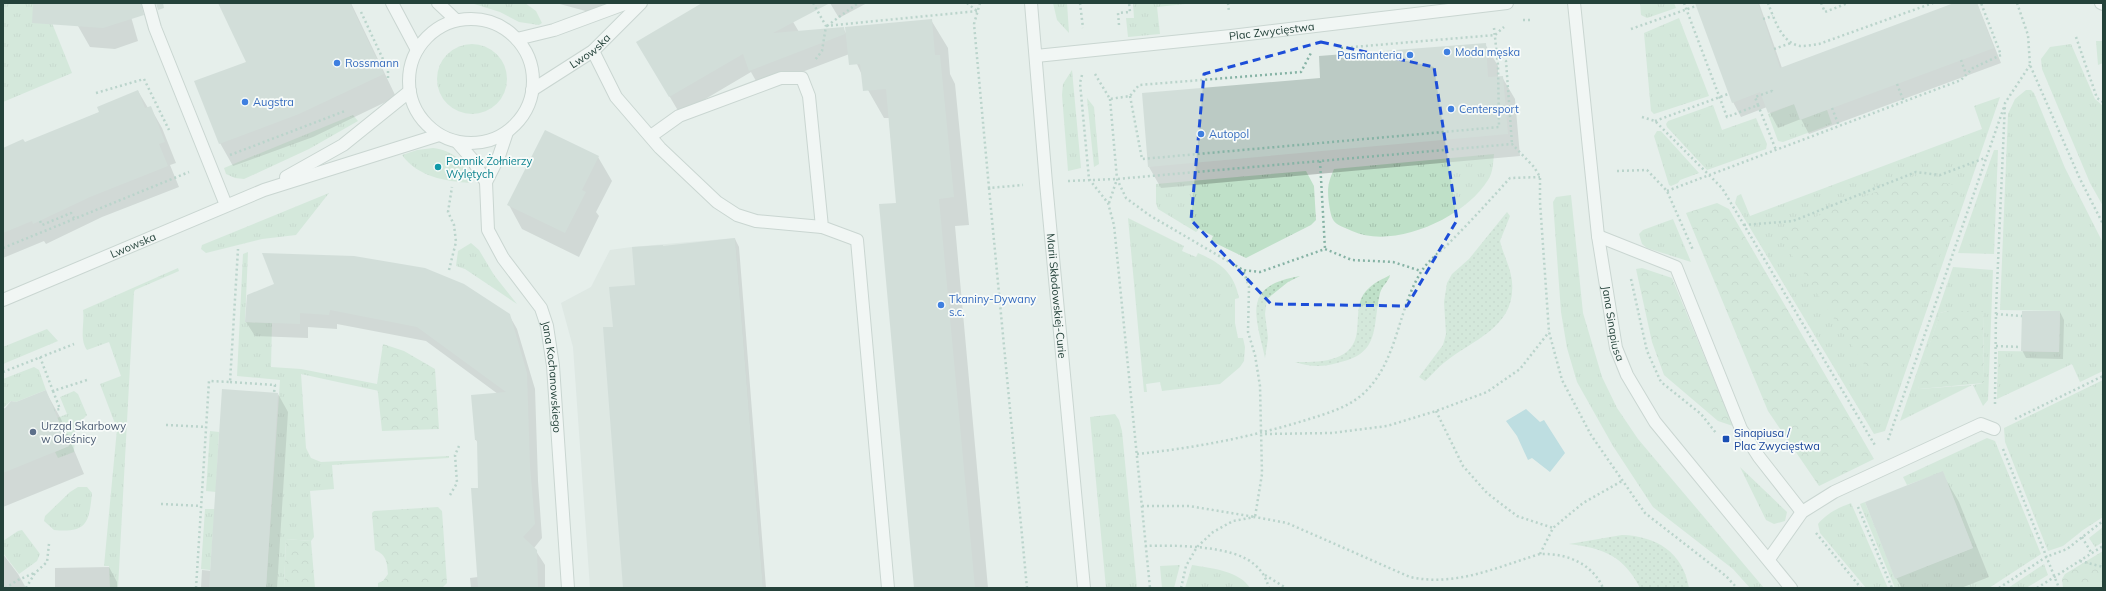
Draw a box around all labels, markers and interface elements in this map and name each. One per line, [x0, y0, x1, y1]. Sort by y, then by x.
street label: Plac Zwycięstwa [1228, 19, 1315, 43]
street label: Lwowska [567, 31, 613, 71]
place label: Moda męska [1455, 45, 1520, 59]
marker: Moda męska [1442, 47, 1452, 57]
place label: Pasmanteria [1337, 48, 1402, 62]
marker: Pasmanteria [1405, 50, 1415, 60]
place label: Rossmann [345, 56, 399, 70]
marker: Rossmann [332, 58, 342, 68]
place label: Augstra [253, 95, 294, 109]
marker: Augstra [240, 97, 250, 107]
place label: Centersport [1459, 102, 1519, 116]
marker: Centersport [1446, 104, 1456, 114]
place label: Autopol [1209, 127, 1249, 141]
marker: Autopol [1196, 129, 1206, 139]
place label: Pomnik Żołnierzy Wylętych [446, 154, 532, 181]
marker: Pomnik Żołnierzy Wylętych [433, 162, 443, 172]
street label: Lwowska [108, 229, 158, 261]
street label: Marii Skłodowskiej-Curie [1044, 233, 1069, 359]
street label: Jana Sinapiusa [1599, 285, 1628, 363]
place label: Tkaniny-Dywany s.c. [949, 292, 1036, 319]
marker: Tkaniny-Dywany s.c. [936, 300, 946, 310]
street label: Jana Kochanowskiego [539, 319, 564, 433]
place label: Urząd Skarbowy w Oleśnicy [41, 419, 126, 446]
place label: Sinapiusa / Plac Zwycięstwa [1734, 426, 1820, 453]
marker: Urząd Skarbowy w Oleśnicy [28, 427, 38, 437]
marker: Sinapiusa / Plac Zwycięstwa [1721, 434, 1731, 444]

